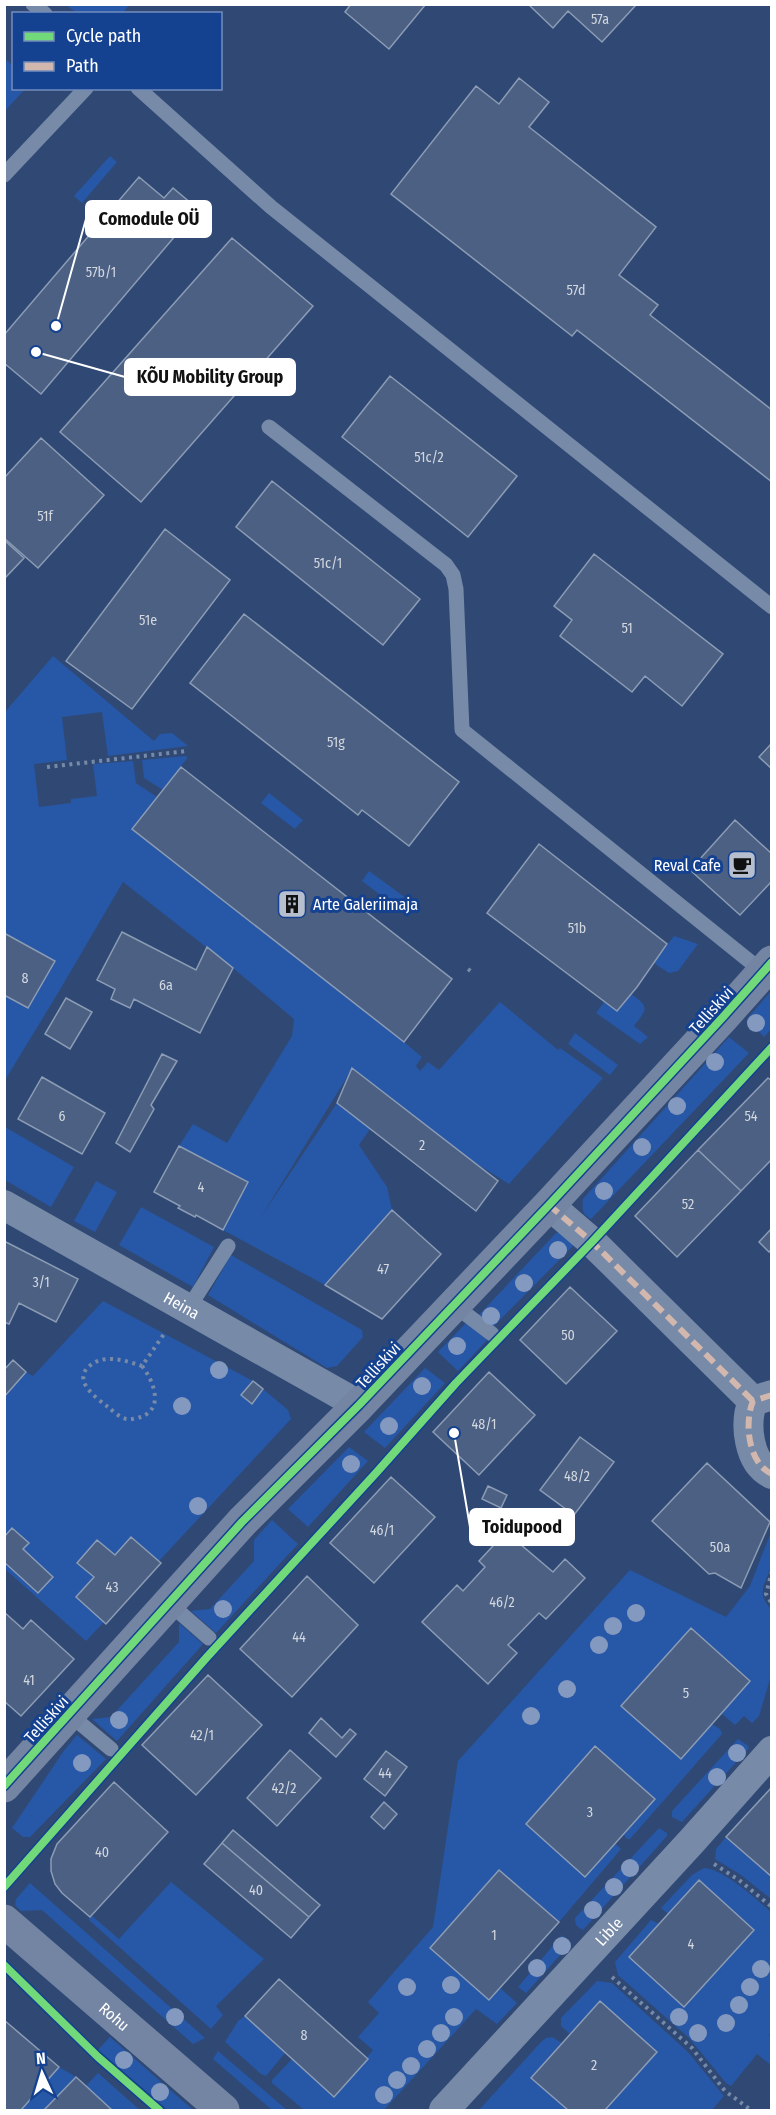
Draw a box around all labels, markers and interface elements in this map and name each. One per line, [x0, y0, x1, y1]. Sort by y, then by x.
house number: 57a [591, 11, 609, 28]
legend [12, 12, 222, 90]
text: Cycle path [66, 25, 141, 47]
text: Path [66, 55, 99, 77]
callout: Comodule OÜ [86, 201, 211, 237]
text: Comodule OÜ [99, 208, 199, 230]
house number: 57b/1 [86, 264, 116, 281]
house number: 57d [567, 282, 585, 299]
callout: KÕU Mobility Group [125, 359, 295, 395]
text: KÕU Mobility Group [137, 366, 283, 388]
house number: 51c/2 [414, 449, 444, 466]
house number: 51f [37, 508, 54, 525]
house number: 51c/1 [314, 555, 342, 572]
house number: 51e [139, 612, 157, 629]
house number: 51 [621, 620, 633, 637]
house number: 51g [327, 734, 345, 751]
cafe icon: Reval Cafe [726, 849, 758, 881]
place label: Reval Cafe [654, 856, 721, 875]
building icon: Arte Galeriimaja [276, 888, 308, 920]
place label: Arte Galeriimaja [313, 895, 418, 914]
house number: 51b [568, 920, 586, 937]
house number: 8 [22, 970, 29, 987]
house number: 6a [159, 977, 173, 994]
street label: Telliskivi [685, 983, 737, 1038]
house number: 6 [59, 1108, 66, 1125]
house number: 54 [744, 1108, 758, 1125]
house number: 2 [419, 1137, 425, 1154]
house number: 4 [198, 1179, 205, 1196]
house number: 52 [682, 1196, 694, 1213]
house number: 47 [377, 1261, 389, 1278]
house number: 3/1 [32, 1274, 50, 1291]
street label: Heina [160, 1288, 203, 1323]
house number: 50 [561, 1327, 575, 1344]
street label: Telliskivi [352, 1338, 405, 1392]
house number: 48/1 [472, 1416, 496, 1433]
house number: 48/2 [564, 1468, 590, 1485]
callout: Toidupood [470, 1509, 574, 1545]
text: Toidupood [482, 1516, 562, 1538]
house number: 46/1 [370, 1522, 394, 1539]
house number: 50a [710, 1539, 730, 1556]
house number: 43 [106, 1579, 118, 1596]
house number: 46/2 [489, 1594, 515, 1611]
house number: 44 [292, 1629, 306, 1646]
house number: 41 [23, 1672, 35, 1689]
house number: 5 [683, 1685, 689, 1702]
street label: Telliskivi [20, 1692, 72, 1747]
house number: 42/1 [190, 1727, 214, 1744]
house number: 44 [378, 1765, 392, 1782]
house number: 42/2 [272, 1780, 296, 1797]
house number: 3 [587, 1804, 593, 1821]
house number: 40 [95, 1844, 109, 1861]
house number: 40 [249, 1882, 263, 1899]
street label: Lible [591, 1913, 627, 1950]
house number: 1 [491, 1927, 497, 1944]
house number: 4 [688, 1936, 695, 1953]
street label: Rohu [95, 1999, 133, 2035]
house number: 8 [301, 2027, 308, 2044]
north arrow [12, 2043, 72, 2103]
text: N [36, 2049, 46, 2068]
house number: 2 [591, 2057, 597, 2074]

